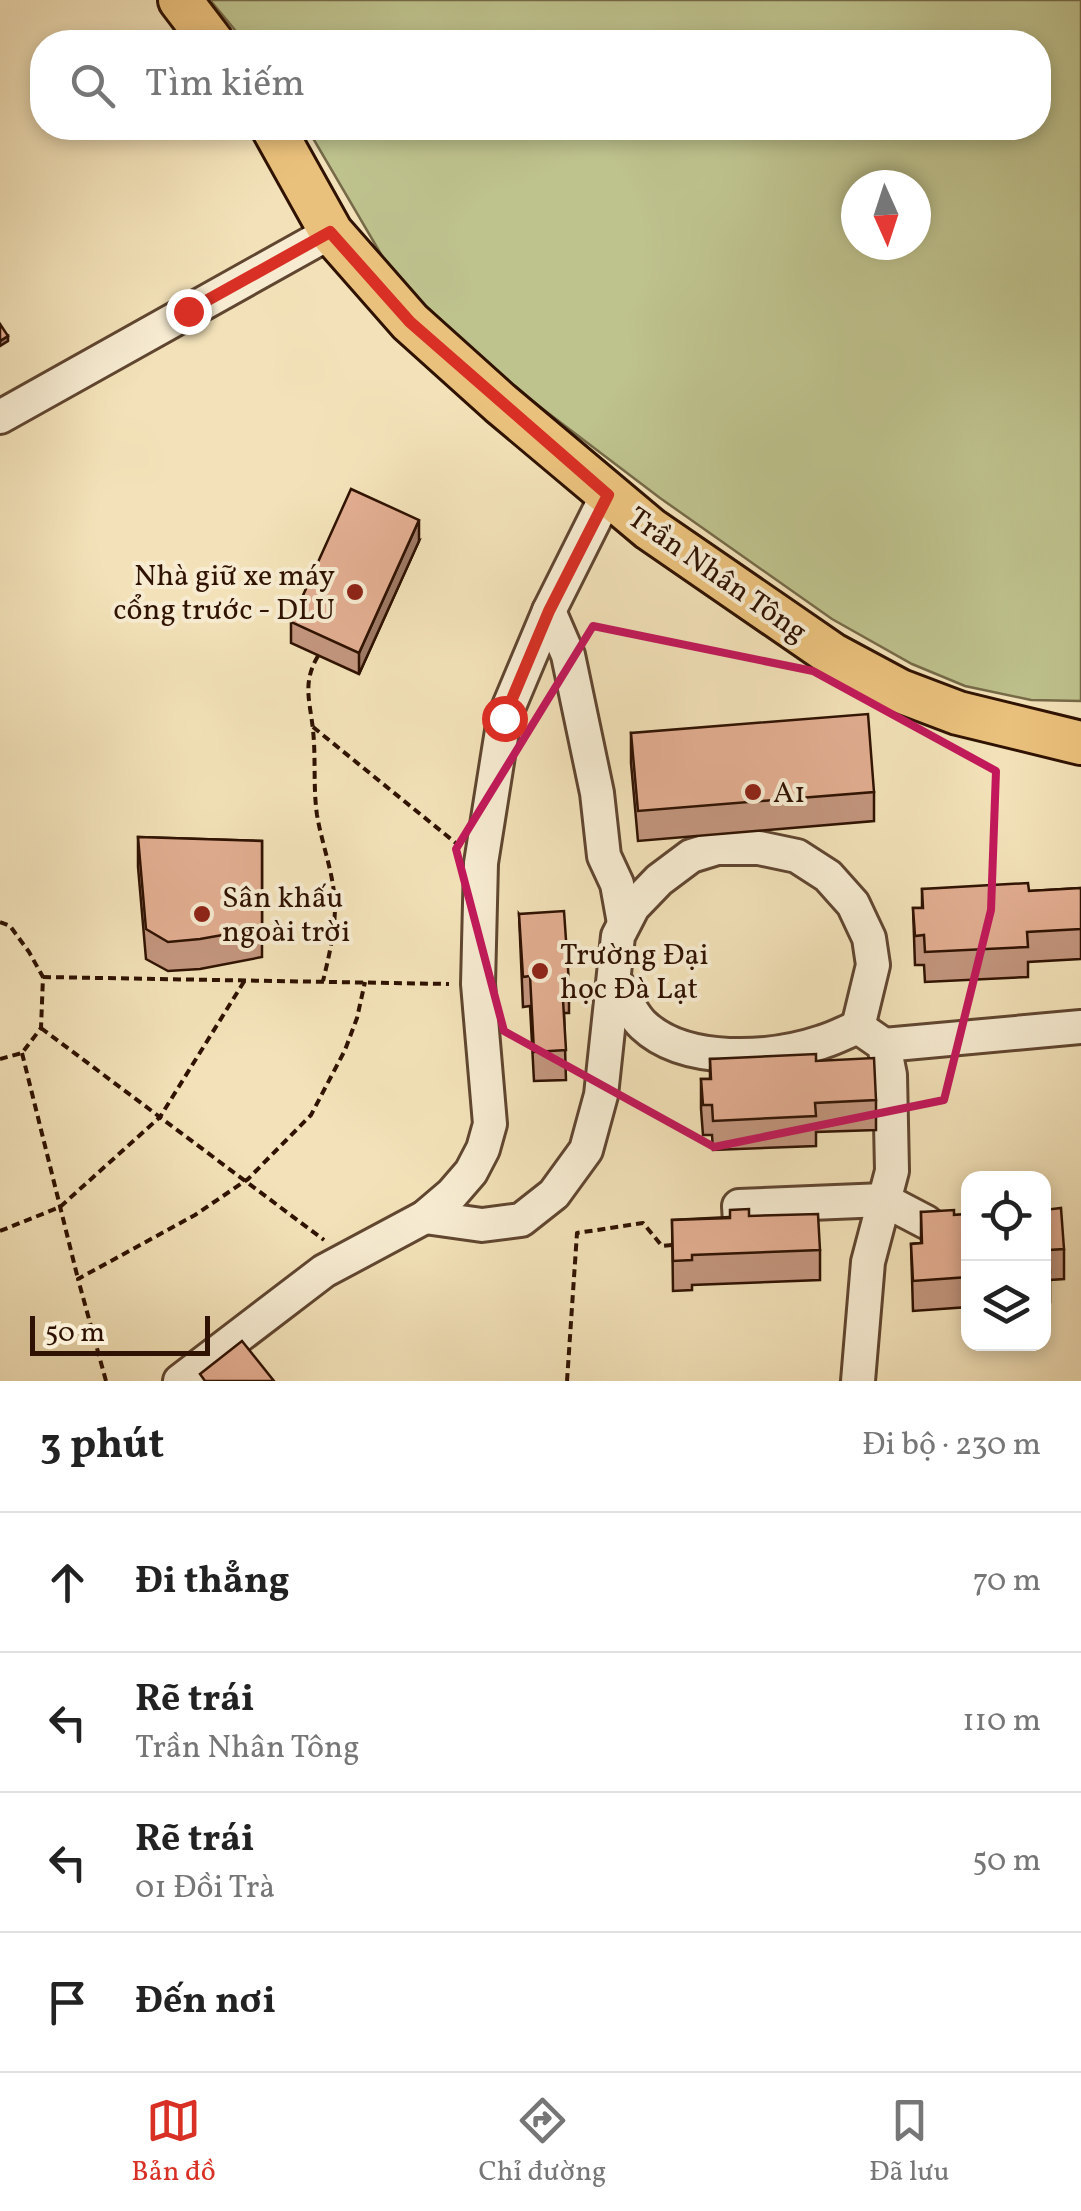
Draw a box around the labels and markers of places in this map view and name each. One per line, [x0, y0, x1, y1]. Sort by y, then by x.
place label: Nhà giữ xe máy cổng trước - DLU [113, 556, 335, 632]
marker: Nhà giữ xe máy cổng trước - DLU [344, 581, 366, 603]
place label: A1 [773, 773, 806, 815]
marker: A1 [742, 781, 764, 803]
place label: Sân khấu ngoài trời [222, 878, 350, 954]
marker: Sân khấu ngoài trời [191, 903, 213, 925]
place label: Trường Đại học Đà Lạt [560, 935, 708, 1011]
marker: Trường Đại học Đà Lạt [529, 960, 551, 982]

